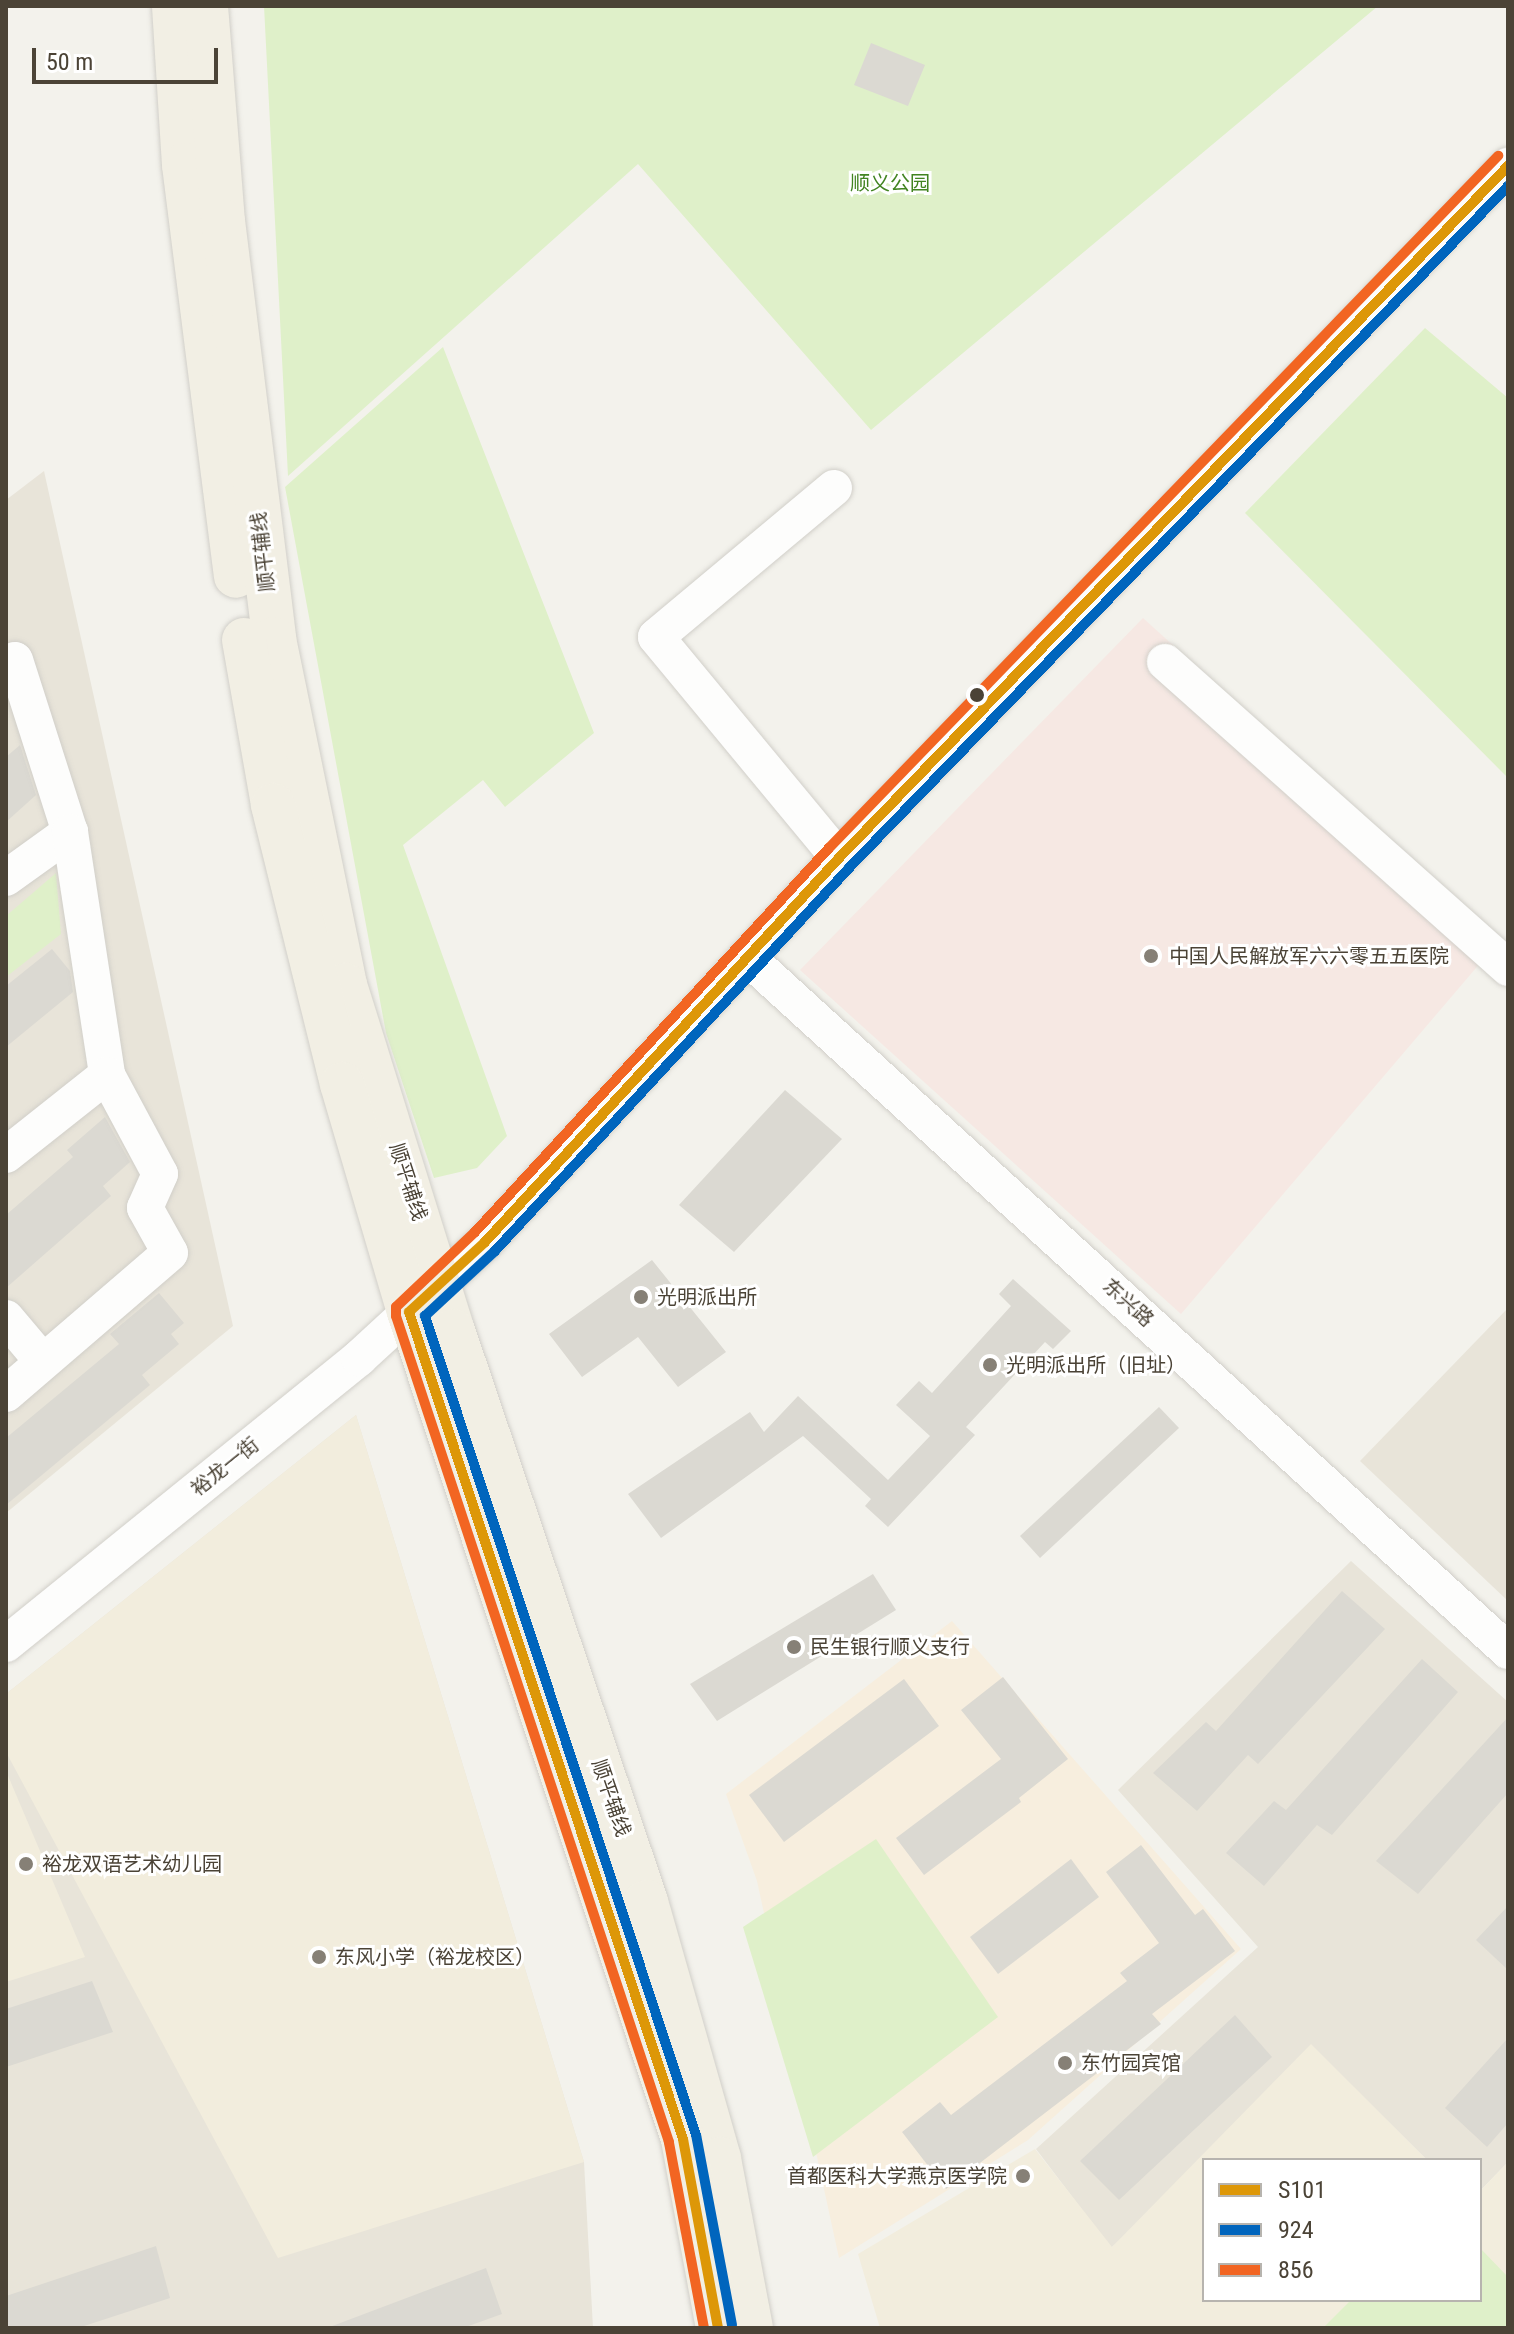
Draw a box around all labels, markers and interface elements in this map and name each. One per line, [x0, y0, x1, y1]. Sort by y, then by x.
scale bar [36, 32, 222, 82]
text: 50 m [46, 48, 93, 76]
park label: 顺义公园 [850, 171, 930, 195]
street label: 顺平辅线 [246, 511, 280, 593]
unlabelled marker [969, 687, 985, 703]
place label: 中国人民解放军六六零五五医院 [1169, 944, 1449, 968]
marker: 中国人民解放军六六零五五医院 [1140, 945, 1162, 967]
street label: 顺平辅线 [384, 1140, 432, 1224]
street label: 东兴路 [1098, 1274, 1158, 1332]
place label: 光明派出所 [657, 1285, 757, 1309]
marker: 光明派出所 [632, 1288, 650, 1306]
place label: 光明派出所（旧址） [1006, 1353, 1186, 1377]
marker: 光明派出所（旧址） [981, 1356, 999, 1374]
street label: 裕龙一街 [186, 1433, 264, 1501]
place label: 民生银行顺义支行 [810, 1635, 970, 1659]
marker: 民生银行顺义支行 [785, 1638, 803, 1656]
street label: 顺平辅线 [587, 1756, 635, 1840]
place label: 裕龙双语艺术幼儿园 [42, 1852, 222, 1876]
marker: 裕龙双语艺术幼儿园 [17, 1855, 35, 1873]
place label: 东风小学（裕龙校区） [335, 1945, 535, 1969]
marker: 东风小学（裕龙校区） [310, 1948, 328, 1966]
place label: 东竹园宾馆 [1081, 2051, 1181, 2075]
marker: 东竹园宾馆 [1056, 2054, 1074, 2072]
legend [1202, 2158, 1482, 2302]
place label: 首都医科大学燕京医学院 [787, 2164, 1007, 2188]
marker: 首都医科大学燕京医学院 [1014, 2167, 1032, 2185]
text: S101 [1278, 2176, 1326, 2204]
text: 924 [1278, 2216, 1314, 2244]
text: 856 [1278, 2256, 1314, 2284]

